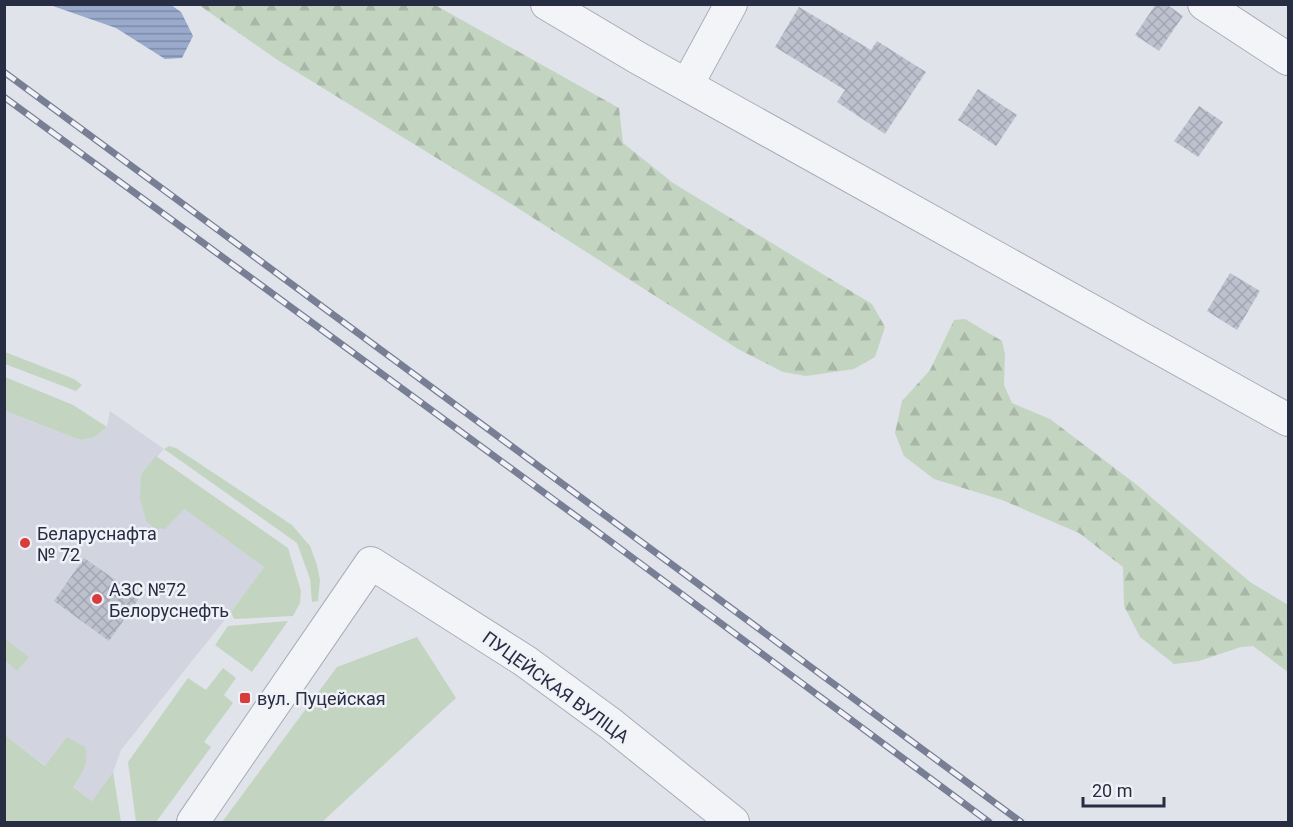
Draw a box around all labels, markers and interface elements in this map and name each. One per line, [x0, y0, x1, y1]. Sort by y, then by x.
place label: Беларуснафта № 72 [37, 523, 157, 565]
marker: Беларуснафта № 72 [18, 536, 32, 550]
place label: АЗС №72 Белоруснефть [109, 579, 229, 621]
marker: АЗС №72 Белоруснефть [90, 592, 104, 606]
street label: ПУЦЕЙСКАЯ ВУЛІЦА [479, 627, 634, 747]
place label: вул. Пуцейская [257, 688, 386, 709]
marker: вул. Пуцейская [238, 691, 252, 705]
scale bar [1083, 770, 1164, 808]
text: 20 m [1092, 780, 1132, 801]

